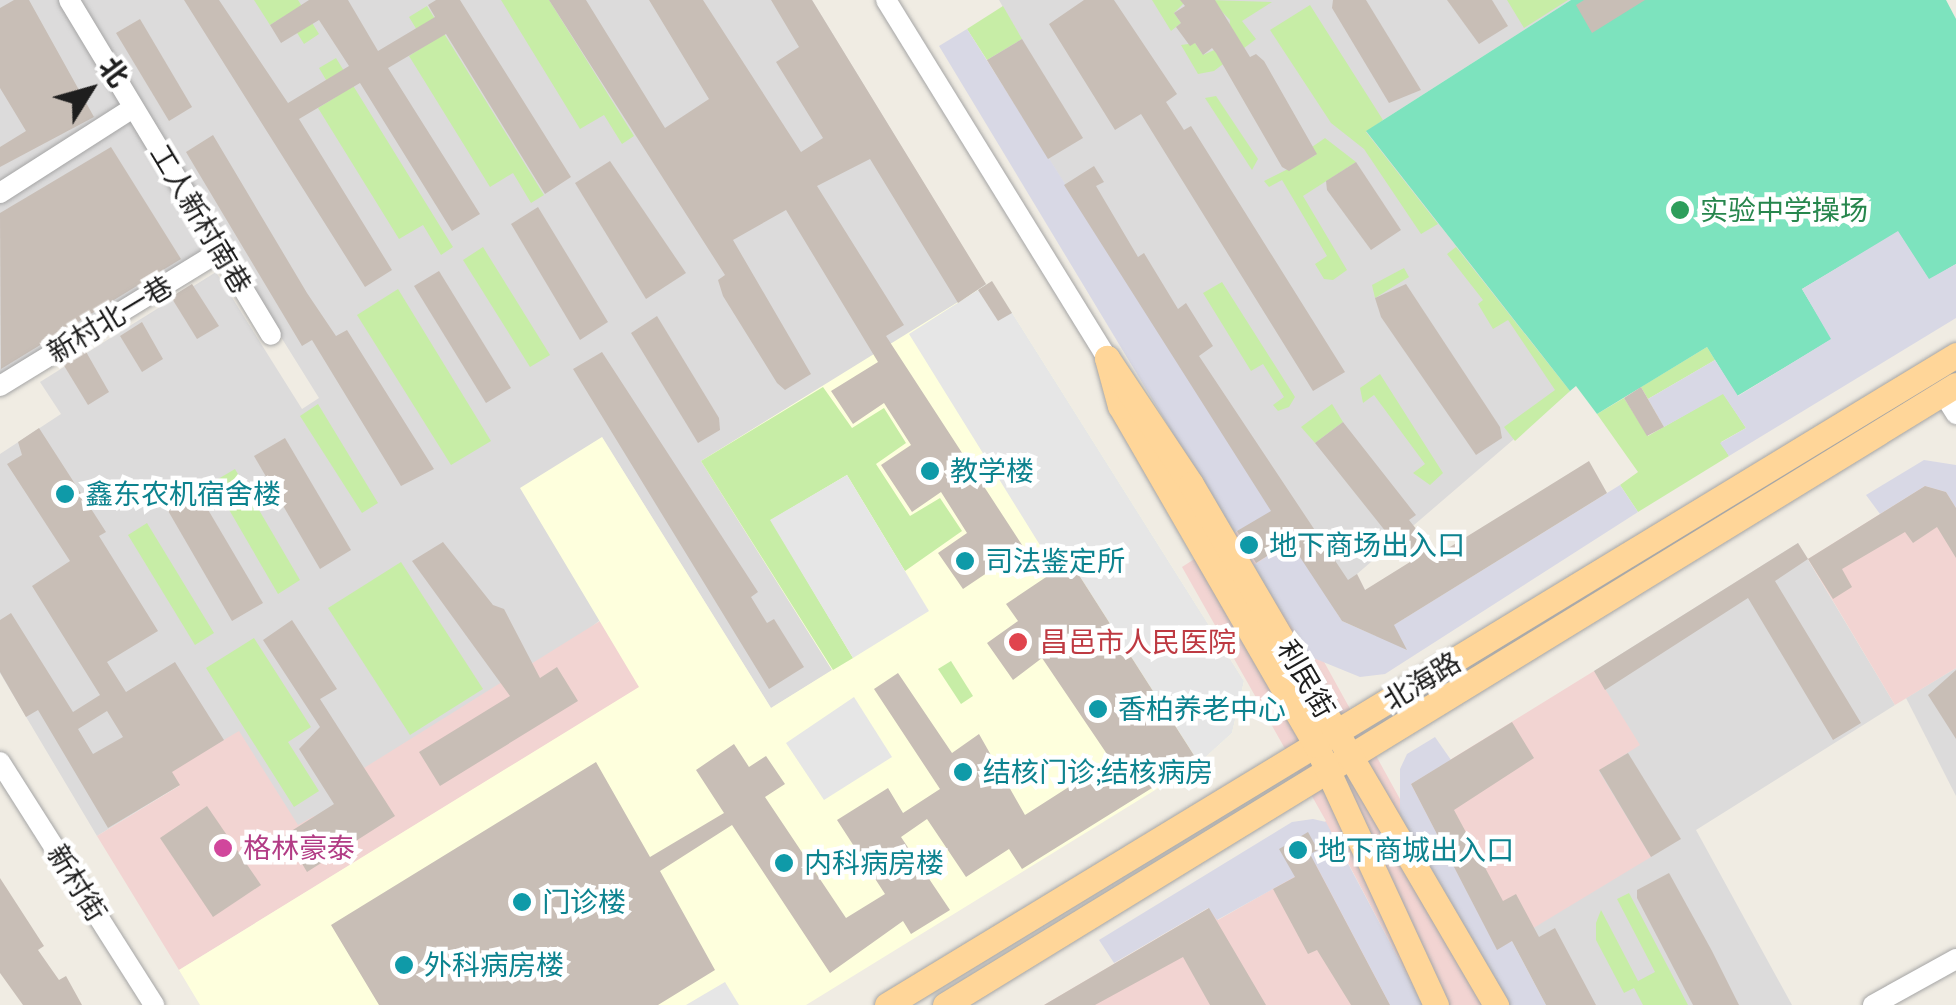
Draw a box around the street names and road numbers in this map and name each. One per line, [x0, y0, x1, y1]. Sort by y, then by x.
street label: 工人新村南巷 [143, 138, 259, 300]
street label: 新村北一巷 [41, 269, 179, 369]
street label: 利民街 [1270, 634, 1342, 724]
street label: 北海路 [1377, 645, 1467, 717]
street label: 新村街 [40, 838, 114, 928]

